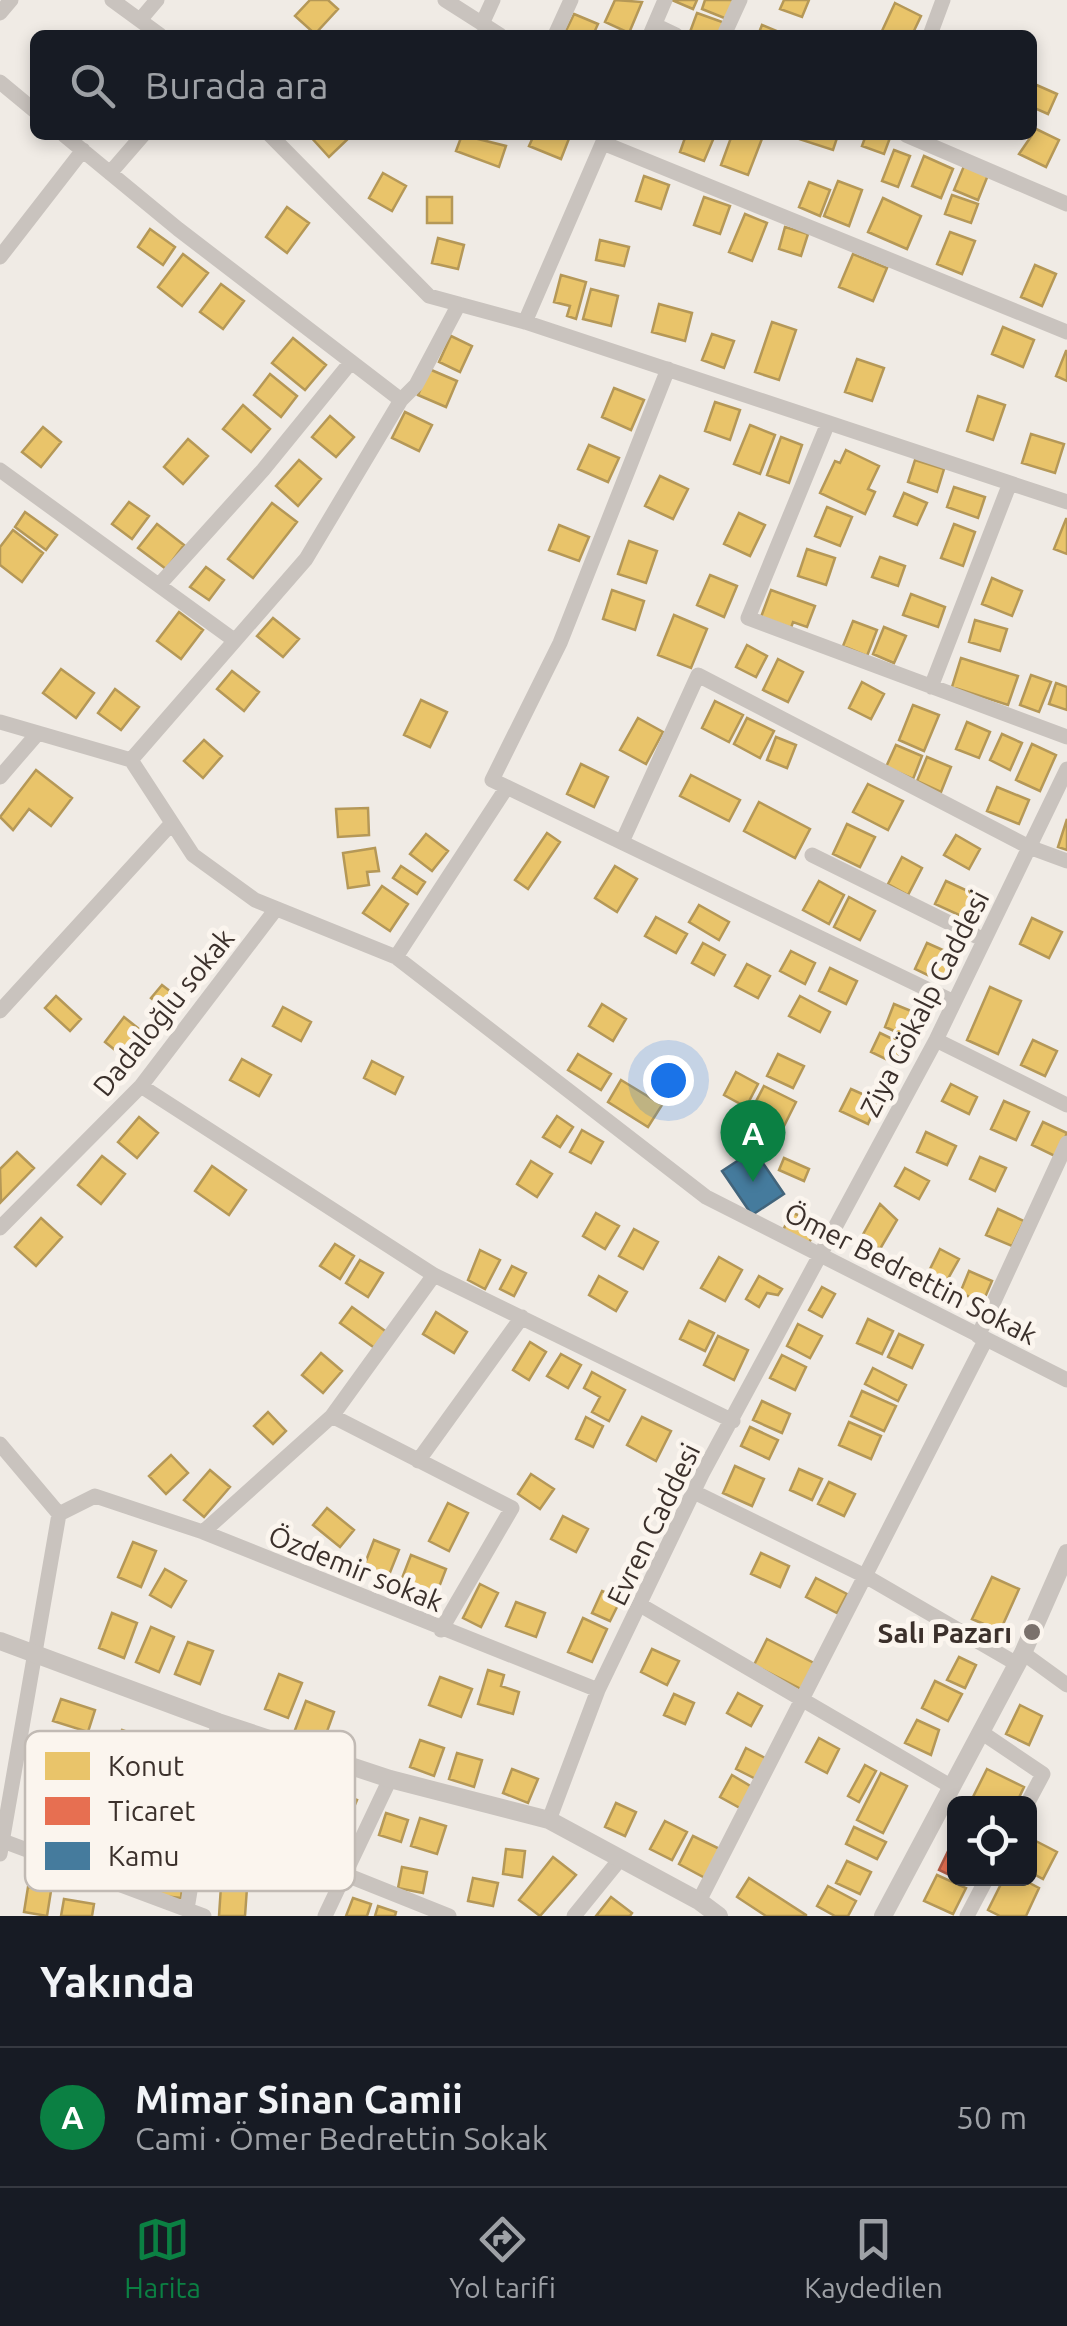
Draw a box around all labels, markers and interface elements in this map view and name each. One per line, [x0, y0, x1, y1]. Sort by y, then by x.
search box [30, 30, 1037, 140]
icon: search [65, 58, 120, 113]
text: Burada ara [145, 64, 329, 106]
street label: Ziya Gökalp Caddesi [854, 885, 994, 1121]
street label: Dadaloğlu sokak [86, 922, 240, 1102]
your location [643, 1055, 694, 1106]
pin: A [720, 1100, 786, 1182]
street label: Ömer Bedrettin Sokak [780, 1196, 1042, 1350]
street label: Evren Caddesi [600, 1438, 706, 1610]
street label: Özdemir sokak [264, 1519, 448, 1617]
place label: Salı Pazarı [877, 1617, 1012, 1648]
marker: Salı Pazarı [1021, 1621, 1043, 1643]
legend [25, 1731, 355, 1891]
text: Konut [108, 1750, 184, 1781]
text: Ticaret [108, 1795, 195, 1826]
map controls [947, 1796, 1037, 1886]
button: locate [947, 1796, 1037, 1886]
text: Kamu [108, 1840, 180, 1871]
text: Yakında [40, 1958, 195, 2005]
text: Mimar Sinan Camii [135, 2078, 463, 2120]
text: A [61, 2099, 84, 2135]
text: 50 m [956, 2099, 1027, 2135]
text: Cami · Ömer Bedrettin Sokak [135, 2120, 548, 2156]
tab: Harita [124, 2212, 201, 2303]
tab: Yol tarifi [449, 2212, 556, 2303]
tab: Kaydedilen [804, 2212, 943, 2303]

